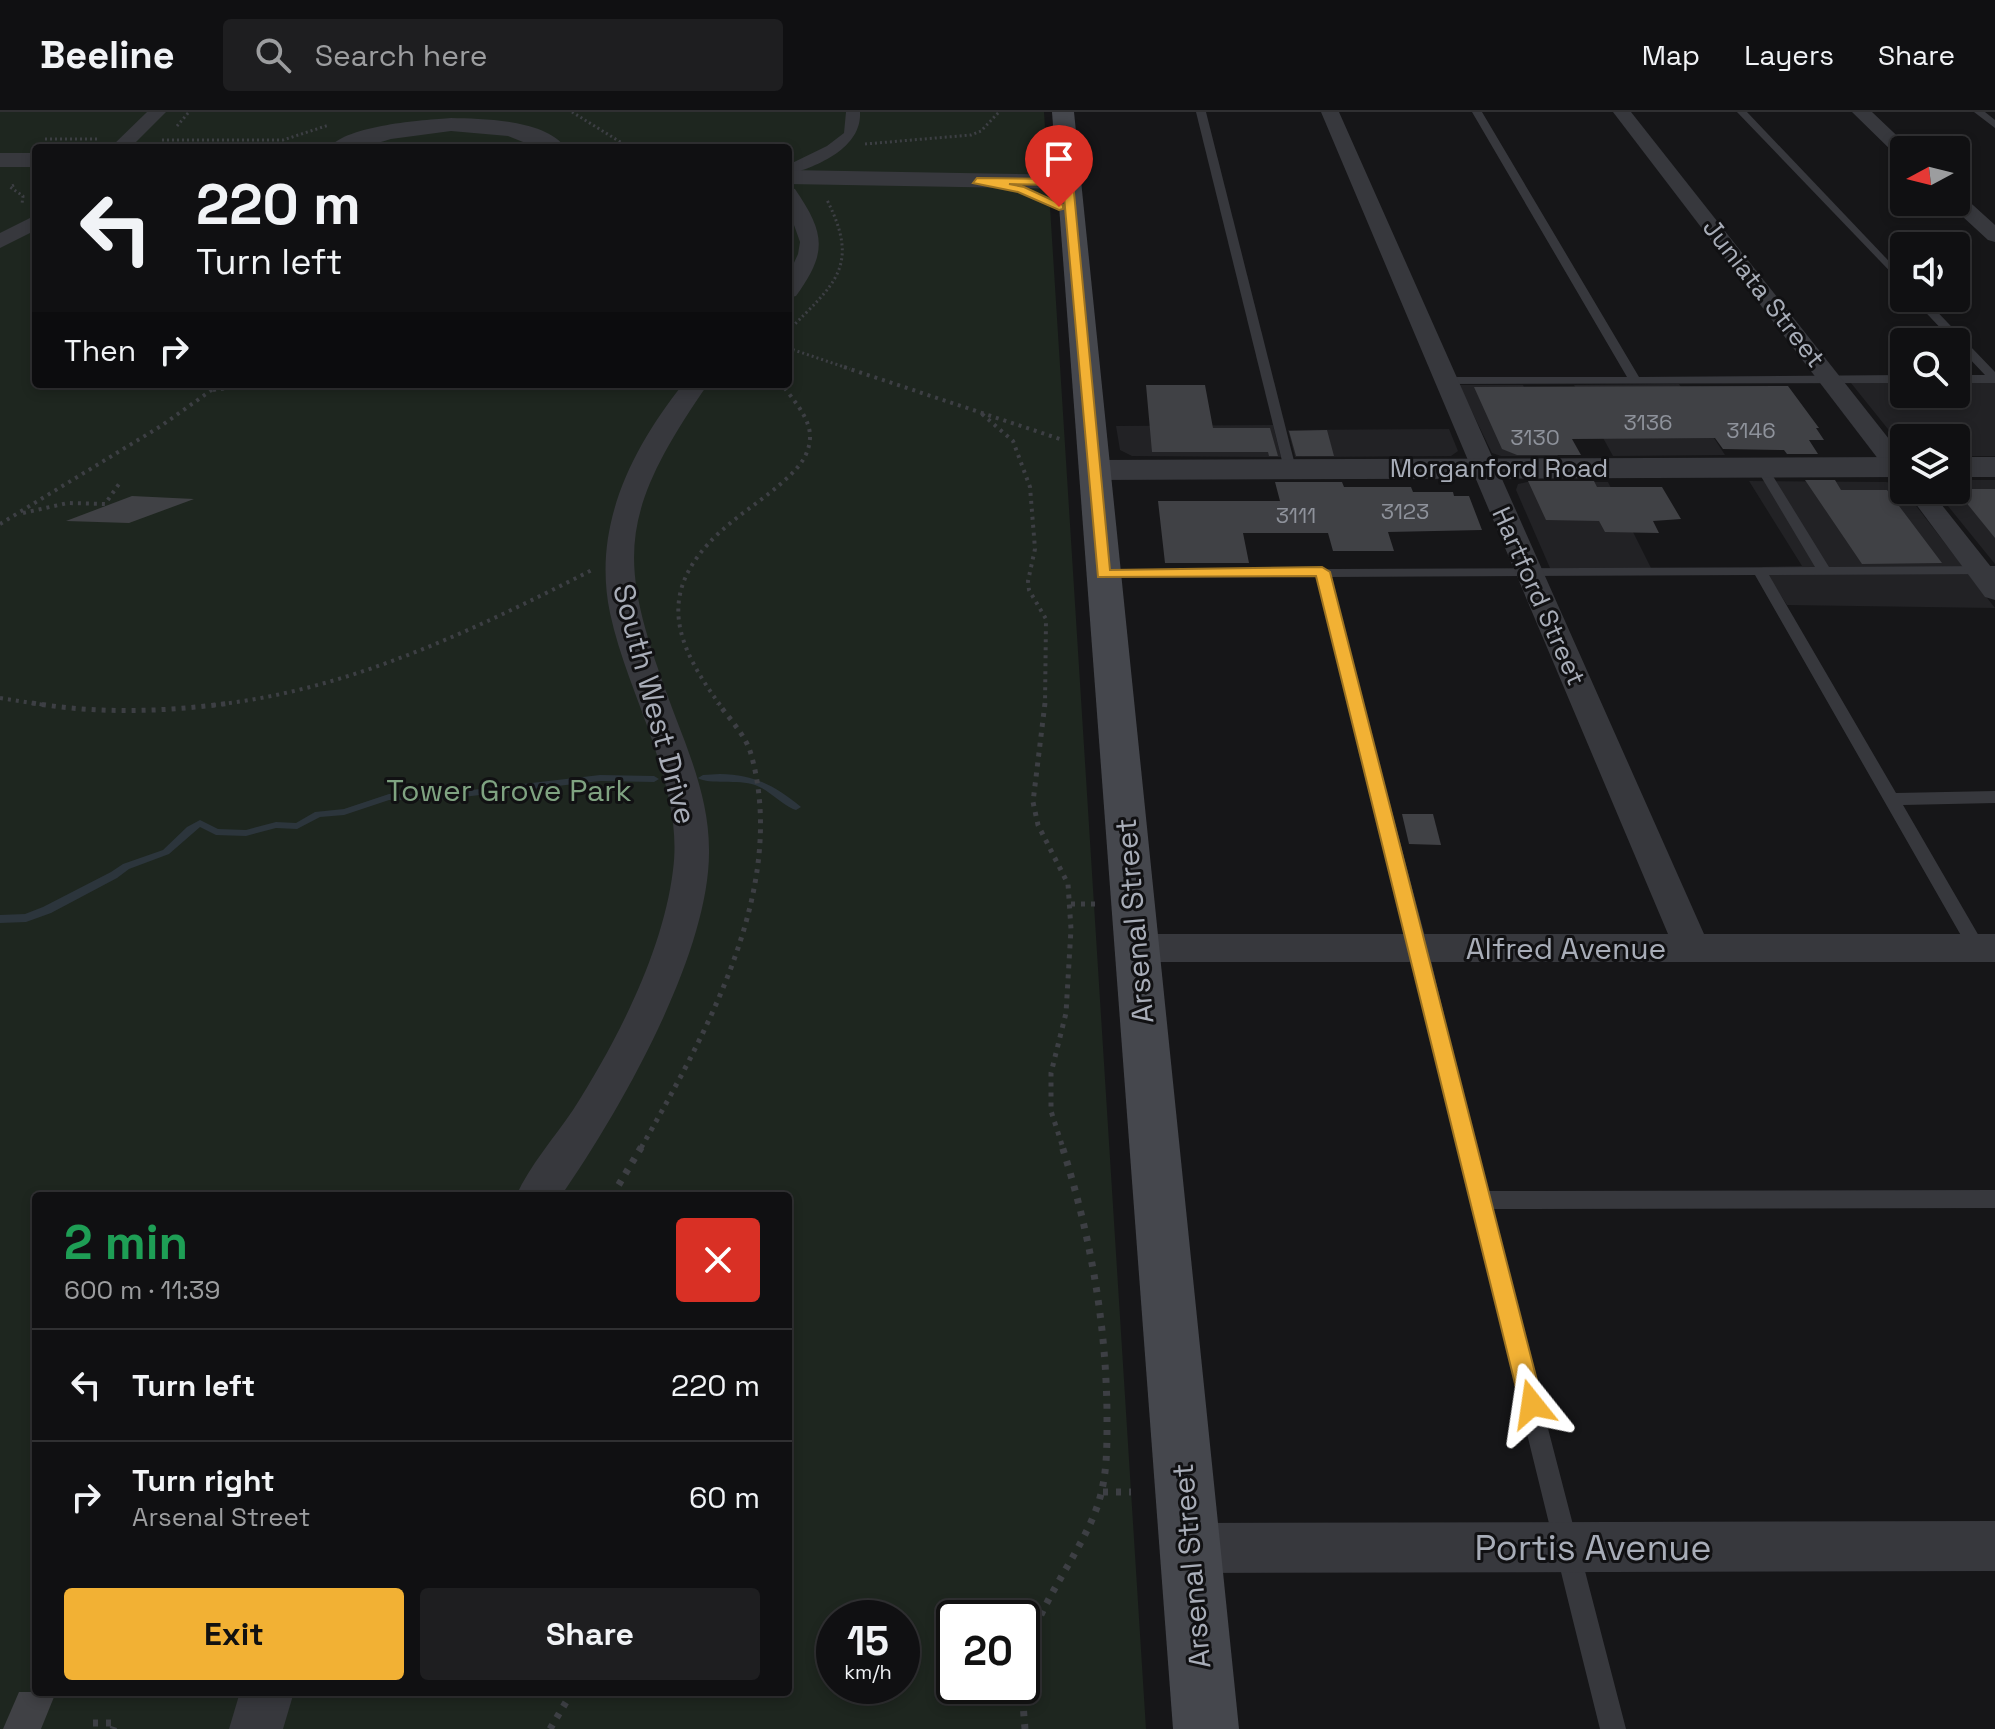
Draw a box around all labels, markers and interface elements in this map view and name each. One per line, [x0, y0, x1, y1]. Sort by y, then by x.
search box [223, 19, 783, 91]
text: Beeline [40, 31, 175, 79]
icon: search [251, 33, 295, 77]
text: Search here [315, 36, 488, 75]
text: Map [1642, 37, 1700, 73]
text: Layers [1744, 37, 1834, 73]
text: Share [1878, 37, 1955, 73]
pin [1025, 125, 1093, 207]
north arrow [1890, 136, 1970, 216]
map controls [1890, 136, 1970, 504]
icon: arrive [1037, 137, 1081, 181]
text: 220 m [196, 169, 361, 240]
icon: left [64, 176, 168, 280]
street label: Juniata Street [1695, 212, 1833, 374]
button: sound [1890, 232, 1970, 312]
text: Turn left [196, 239, 343, 285]
icon: right [152, 328, 196, 372]
button: search [1890, 328, 1970, 408]
text: Then [64, 331, 136, 370]
house number: 3136 [1624, 408, 1672, 436]
house number: 3146 [1726, 416, 1776, 444]
house number: 3130 [1510, 423, 1560, 451]
button: layers [1890, 424, 1970, 504]
street label: Morganford Road [1390, 451, 1608, 485]
house number: 3123 [1381, 497, 1429, 525]
house number: 3111 [1276, 501, 1316, 529]
street label: Hartford Street [1484, 501, 1594, 691]
street label: South West Drive [604, 579, 706, 829]
park label: Tower Grove Park [386, 771, 632, 810]
street label: Arsenal Street [1106, 817, 1162, 1025]
street label: Alfred Avenue [1466, 929, 1666, 968]
text: 2 min [64, 1212, 188, 1273]
button: close [676, 1218, 760, 1302]
text: 600 m · 11:39 [64, 1273, 220, 1307]
position arrow [1490, 1362, 1574, 1446]
icon: left [64, 1363, 108, 1407]
text: Turn left [132, 1366, 255, 1405]
text: 220 m [671, 1366, 760, 1405]
text: Turn right [132, 1461, 275, 1500]
street label: Arsenal Street [1163, 1462, 1219, 1670]
icon: right [64, 1475, 108, 1519]
text: 60 m [689, 1478, 760, 1517]
text: Arsenal Street [132, 1500, 310, 1534]
street label: Portis Avenue [1474, 1525, 1712, 1571]
button: Exit [64, 1588, 404, 1680]
button: Share [420, 1588, 760, 1680]
speed limit sign: 20 [936, 1600, 1040, 1704]
text: 15 [847, 1616, 889, 1667]
text: km/h [844, 1659, 892, 1685]

